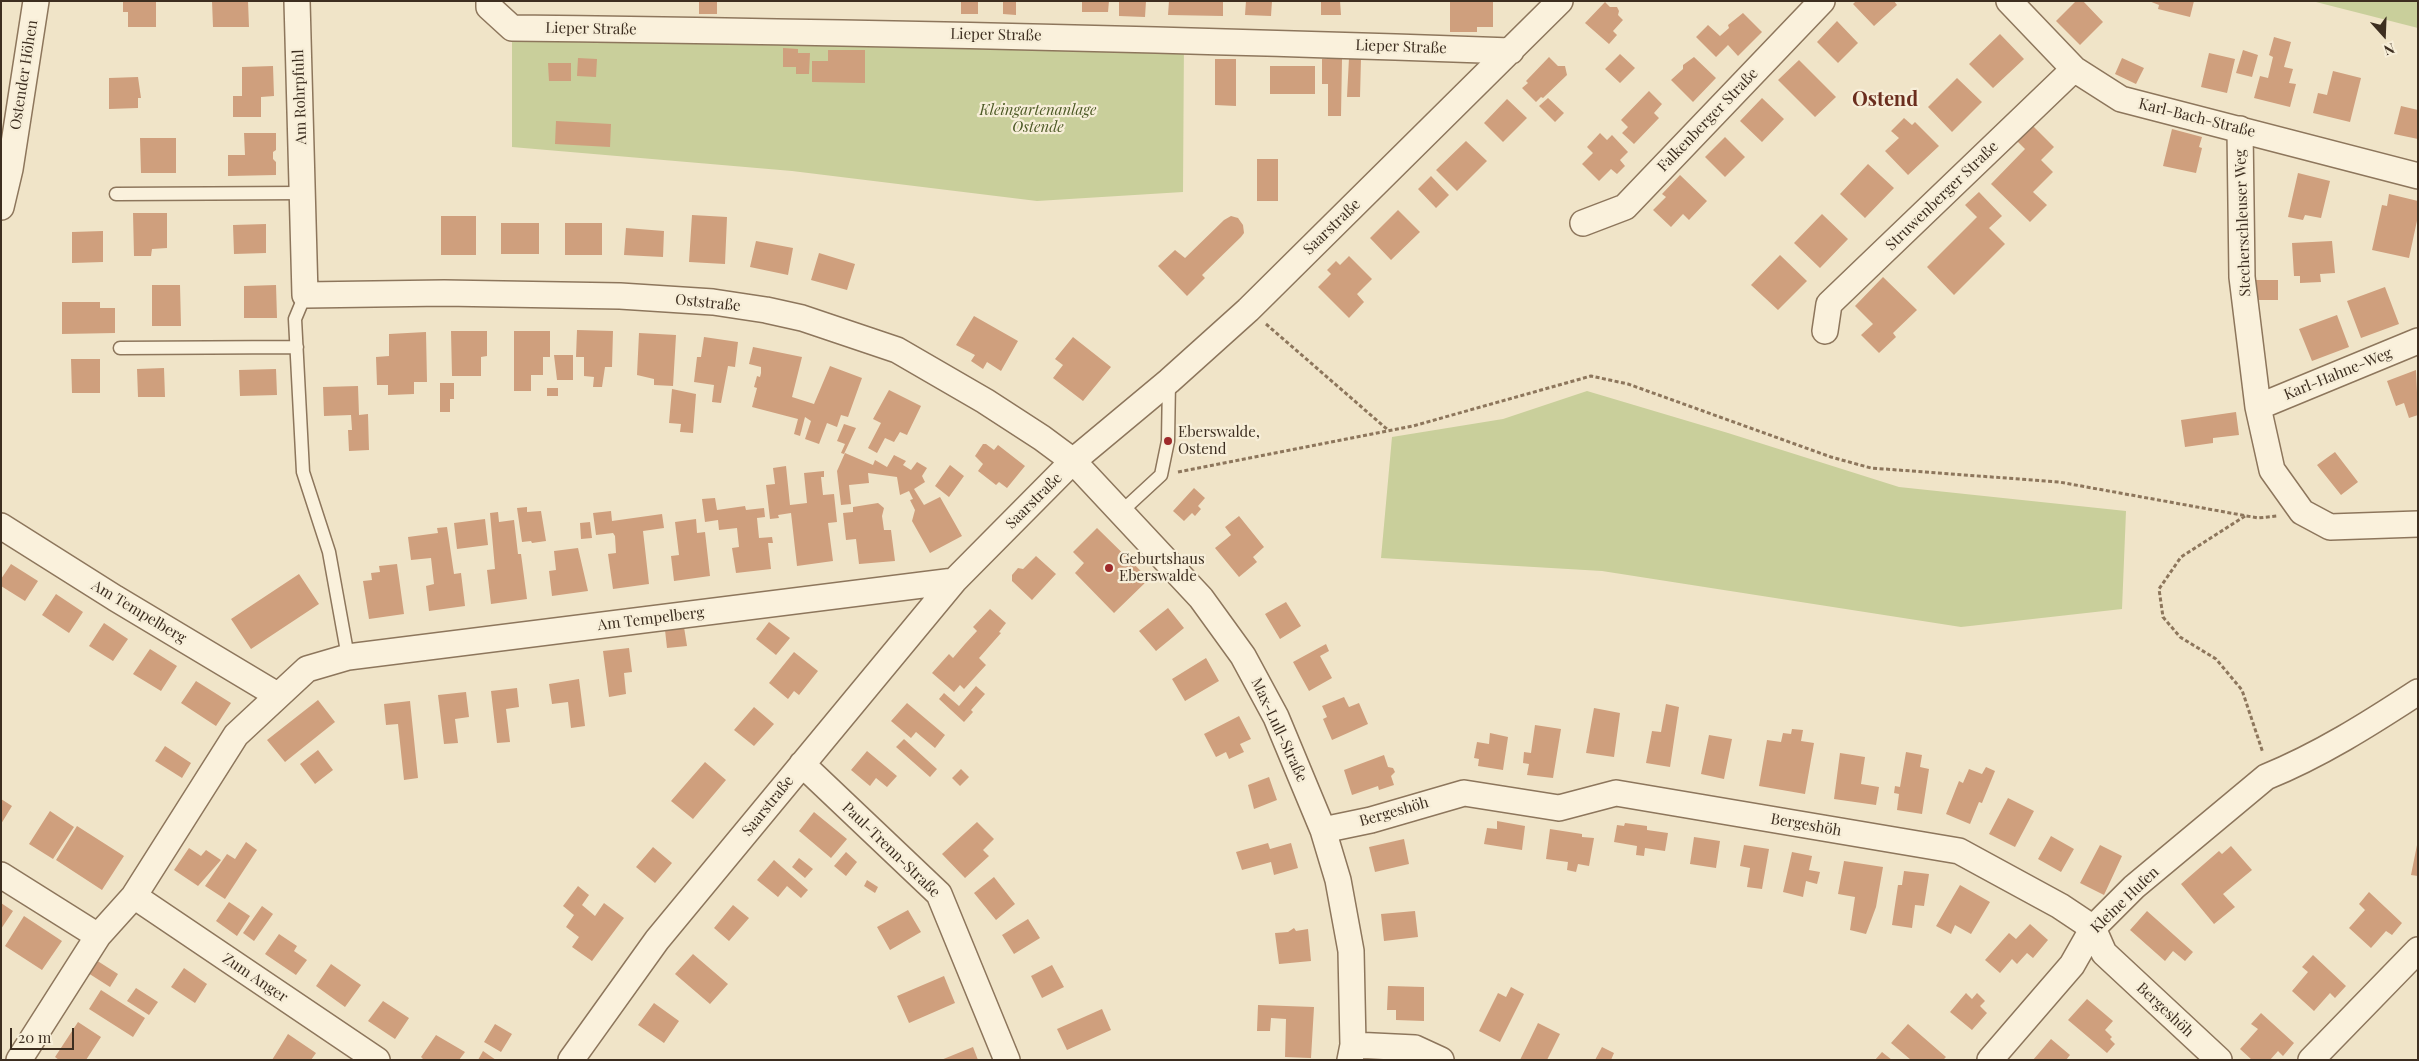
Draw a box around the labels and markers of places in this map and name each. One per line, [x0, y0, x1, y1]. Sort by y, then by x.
place label: Eberswalde, Ostend [1178, 423, 1260, 458]
marker: Eberswalde, Ostend [1162, 435, 1174, 447]
place label: Geburtshaus Eberswalde [1119, 550, 1205, 585]
marker: Geburtshaus Eberswalde [1103, 562, 1115, 574]

